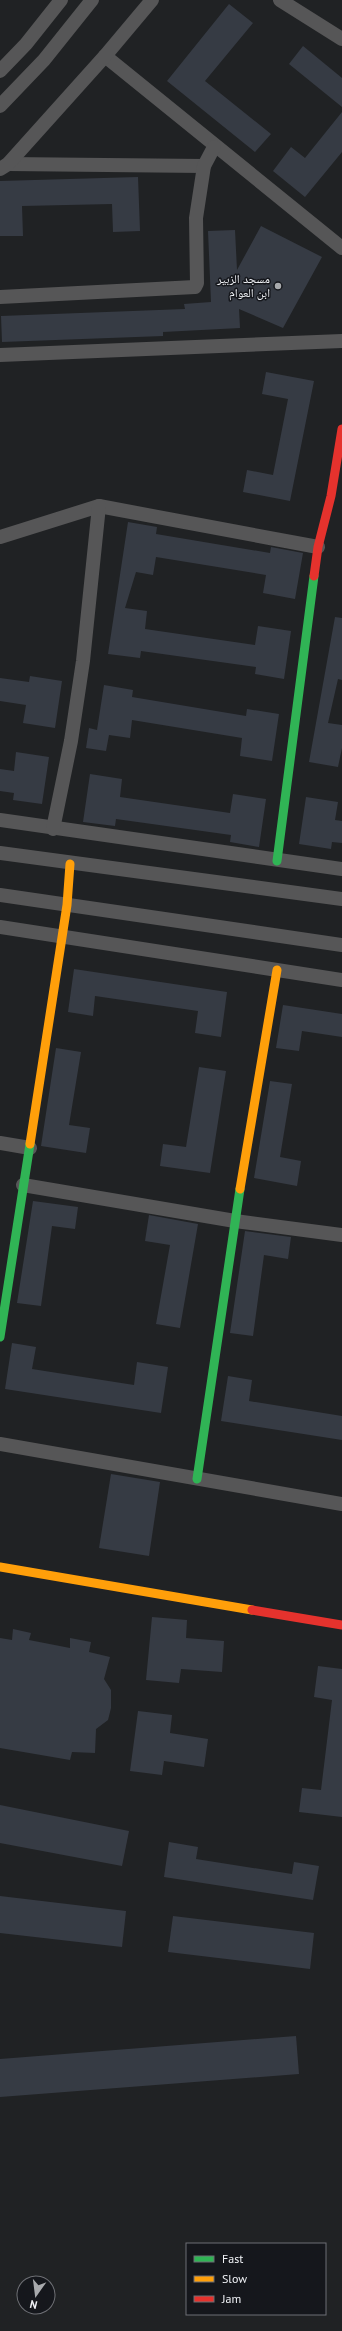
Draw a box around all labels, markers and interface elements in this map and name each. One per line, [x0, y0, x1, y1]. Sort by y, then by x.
place label: مسجد الزبير ابن العوام [216, 271, 270, 301]
marker: مسجد الزبير ابن العوام [273, 281, 283, 291]
legend [186, 2243, 326, 2315]
text: Fast [222, 2251, 243, 2266]
text: Slow [222, 2271, 247, 2286]
north arrow [16, 2275, 56, 2315]
text: Jam [221, 2291, 241, 2306]
text: N [28, 2297, 39, 2312]

